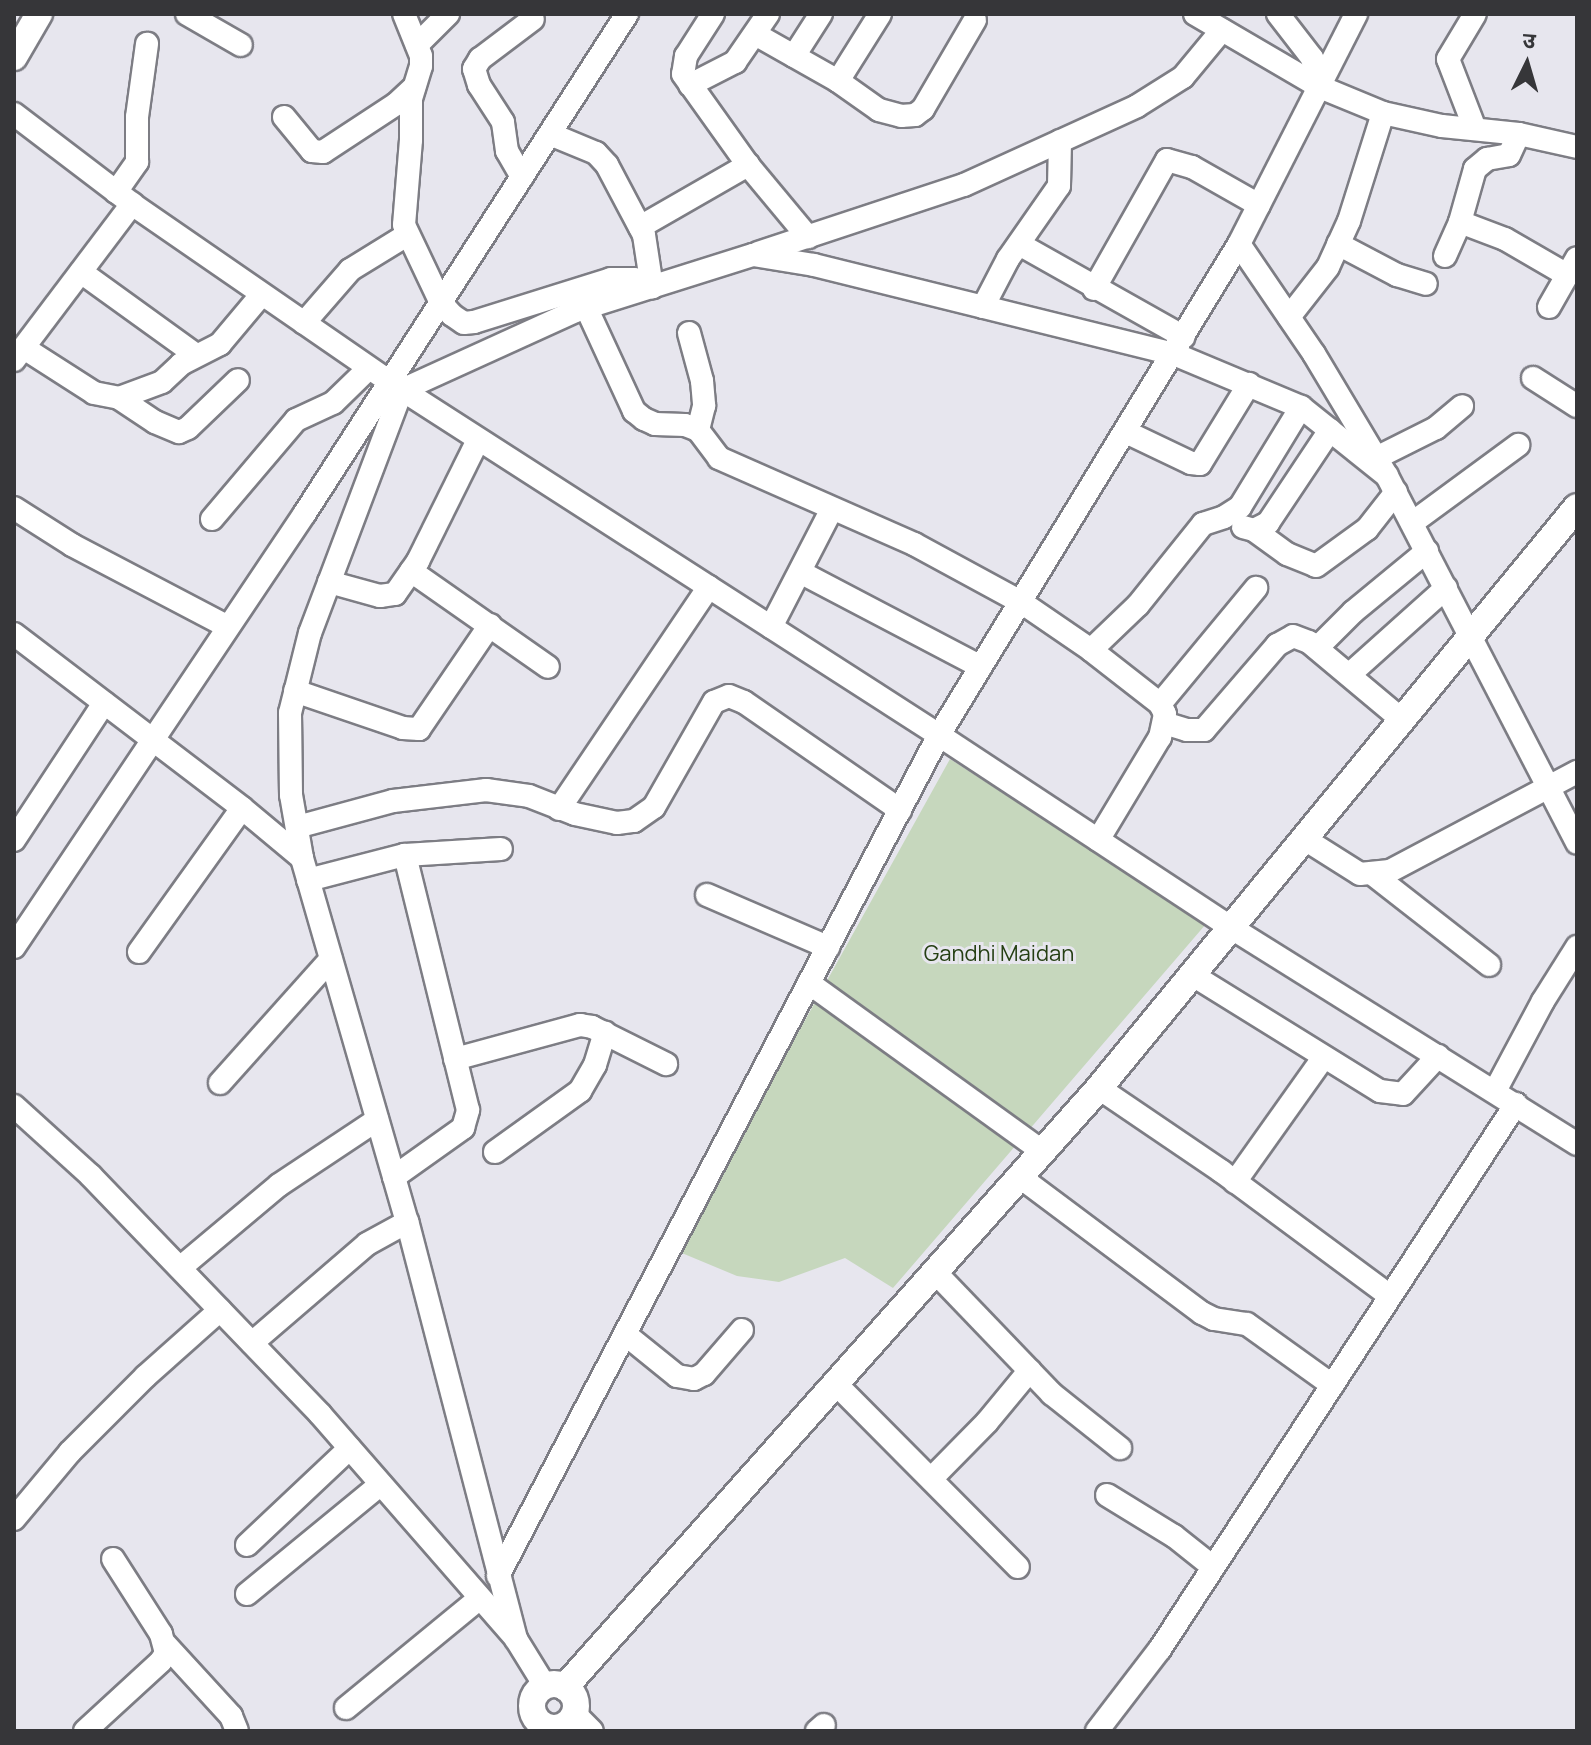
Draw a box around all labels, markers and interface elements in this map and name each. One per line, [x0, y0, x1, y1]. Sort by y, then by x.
north arrow [1487, 24, 1567, 104]
text: उ [1521, 25, 1537, 56]
park label: Gandhi Maidan [924, 941, 1074, 967]

